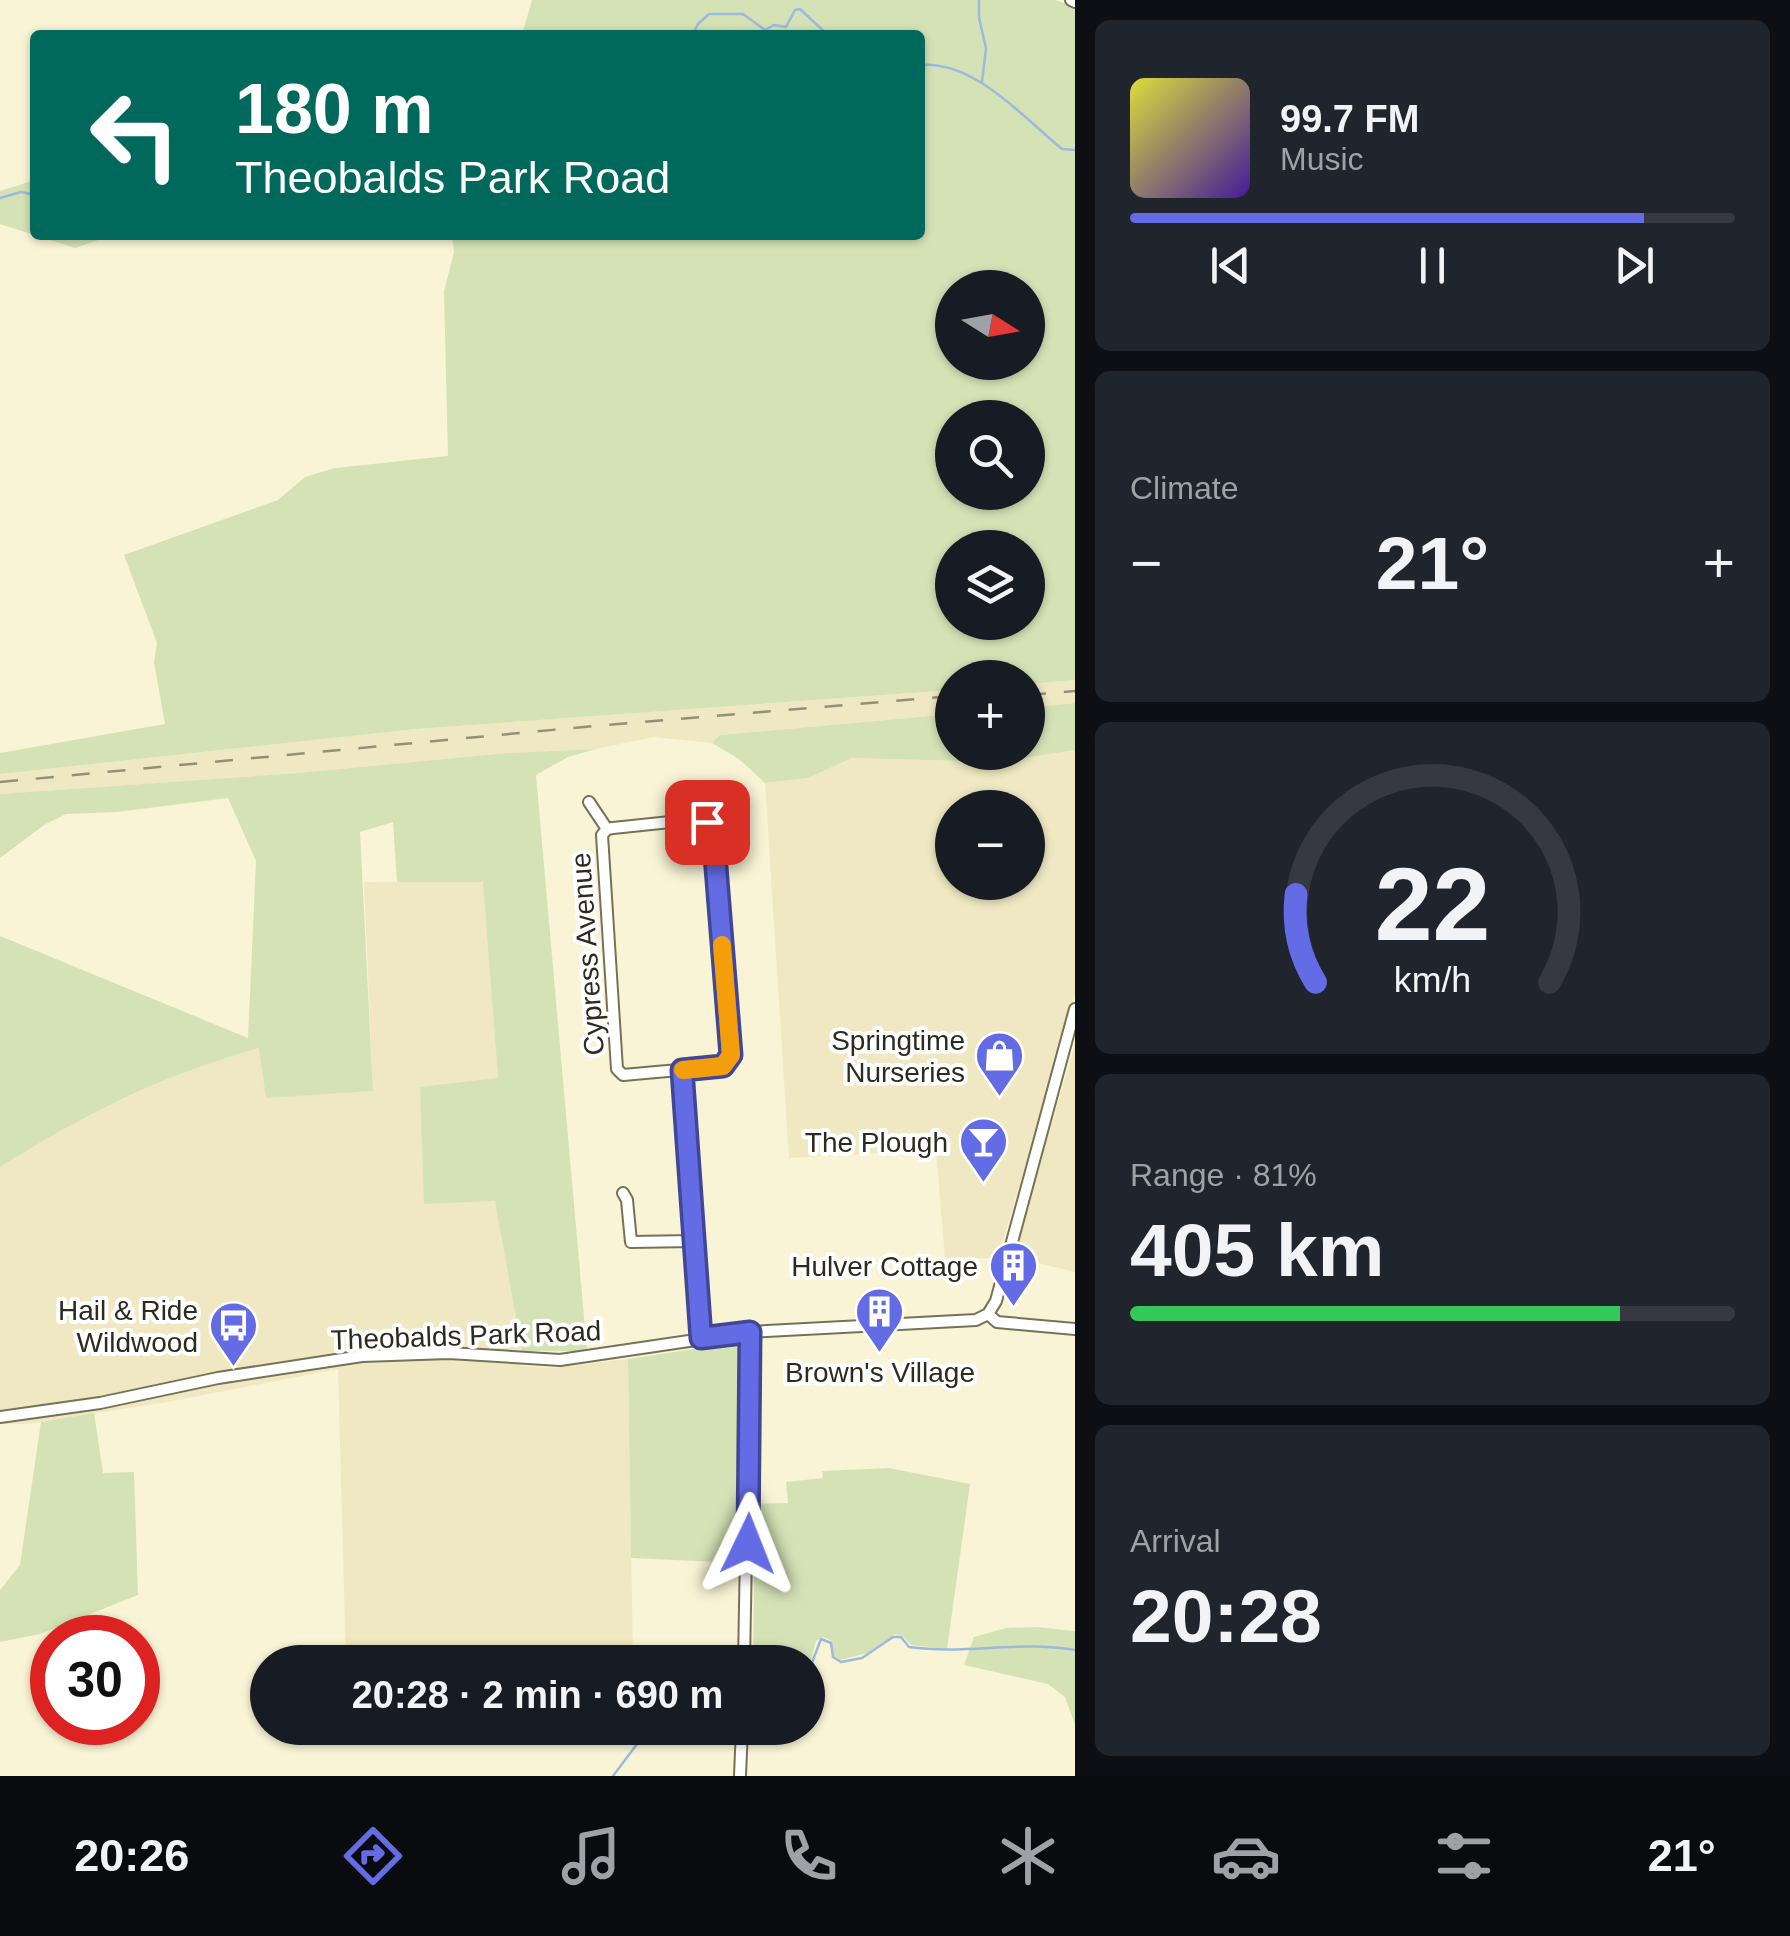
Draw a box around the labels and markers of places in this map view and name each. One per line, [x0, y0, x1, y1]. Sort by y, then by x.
pin [665, 780, 750, 865]
place label: Springtime Nurseries [831, 1025, 965, 1088]
shop icon: Springtime Nurseries [974, 1030, 1026, 1098]
bar icon: The Plough [957, 1116, 1009, 1184]
place label: The Plough [805, 1127, 948, 1158]
building icon: Hulver Cottage [987, 1240, 1039, 1308]
place label: Hulver Cottage [791, 1251, 978, 1282]
building icon: Brown's Village [854, 1286, 906, 1354]
place label: Hail & Ride Wildwood [58, 1295, 198, 1358]
bus stop icon: Hail & Ride Wildwood [207, 1300, 259, 1368]
place label: Brown's Village [785, 1357, 975, 1388]

